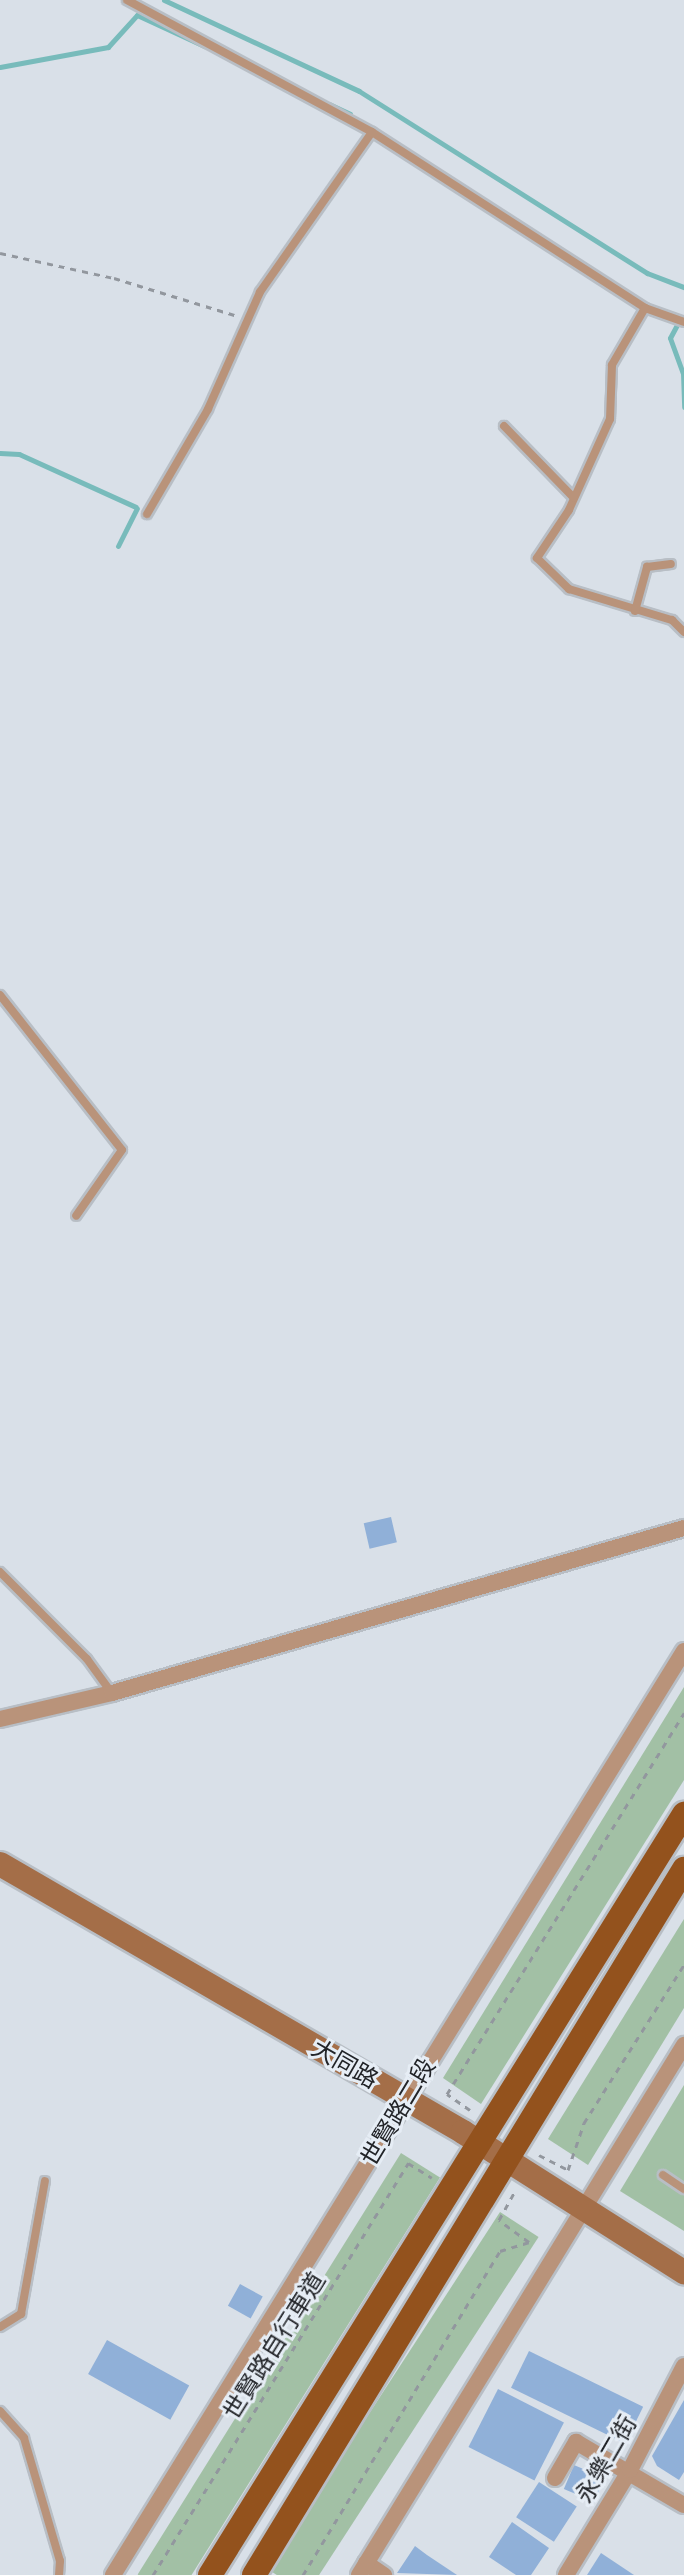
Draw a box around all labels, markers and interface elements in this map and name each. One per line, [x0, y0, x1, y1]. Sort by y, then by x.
street label: 大同路 [307, 2034, 383, 2094]
street label: 世賢路二段 [355, 2053, 441, 2171]
street label: 世賢路自行車道 [217, 2267, 331, 2425]
street label: 永樂二街 [570, 2410, 642, 2508]

